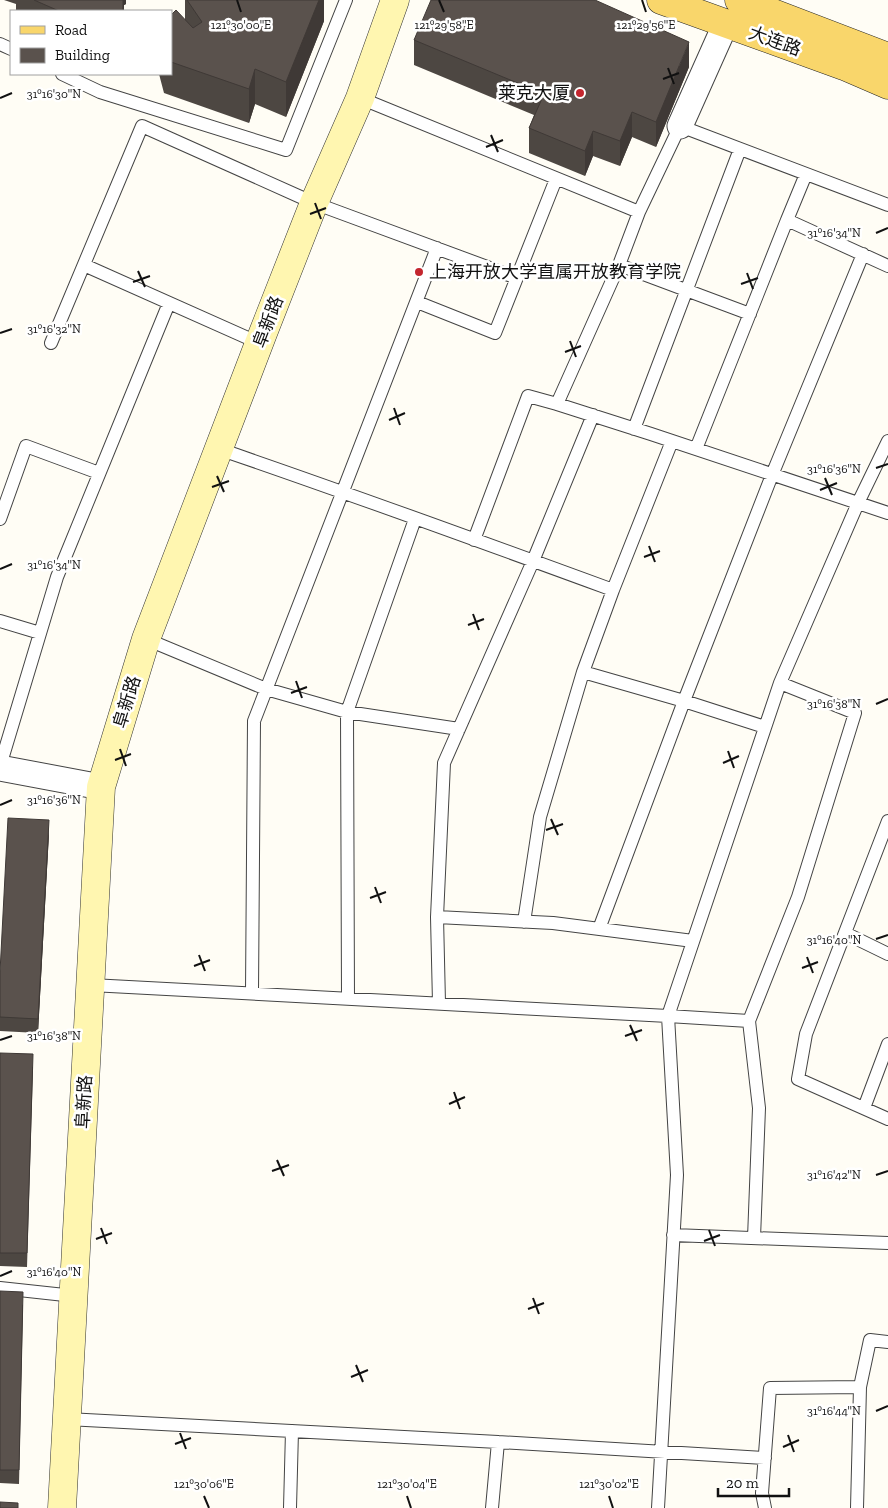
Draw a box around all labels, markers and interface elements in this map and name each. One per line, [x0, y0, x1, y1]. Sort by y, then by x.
legend [10, 10, 172, 75]
text: 121°30'00"E [211, 18, 271, 32]
text: 121°29'58"E [415, 18, 473, 32]
text: 121°29'56"E [617, 18, 675, 32]
text: Road [55, 21, 88, 39]
street label: 大连路 [746, 21, 804, 61]
text: Building [55, 46, 110, 64]
place label: 莱克大厦 [498, 82, 570, 104]
text: 31°16'30"N [27, 87, 81, 101]
marker: 莱克大厦 [574, 87, 586, 99]
text: 31°16'34"N [807, 226, 861, 240]
place label: 上海开放大学直属开放教育学院 [429, 261, 681, 283]
marker: 上海开放大学直属开放教育学院 [413, 266, 425, 278]
street label: 阜新路 [248, 293, 288, 351]
text: 31°16'32"N [27, 322, 81, 336]
text: 31°16'36"N [807, 462, 861, 476]
text: 31°16'34"N [27, 558, 81, 572]
street label: 阜新路 [109, 673, 145, 731]
text: 31°16'38"N [807, 697, 861, 711]
text: 31°16'36"N [27, 793, 81, 807]
text: 31°16'40"N [807, 933, 861, 947]
text: 31°16'38"N [27, 1029, 81, 1043]
street label: 阜新路 [72, 1074, 96, 1130]
text: 31°16'42"N [807, 1168, 861, 1182]
text: 31°16'40"N [27, 1265, 81, 1279]
text: 31°16'44"N [807, 1404, 861, 1418]
scale bar [718, 1466, 789, 1498]
text: 20 m [726, 1474, 759, 1492]
text: 121°30'06"E [174, 1477, 234, 1491]
text: 121°30'04"E [377, 1477, 437, 1491]
text: 121°30'02"E [579, 1477, 639, 1491]

